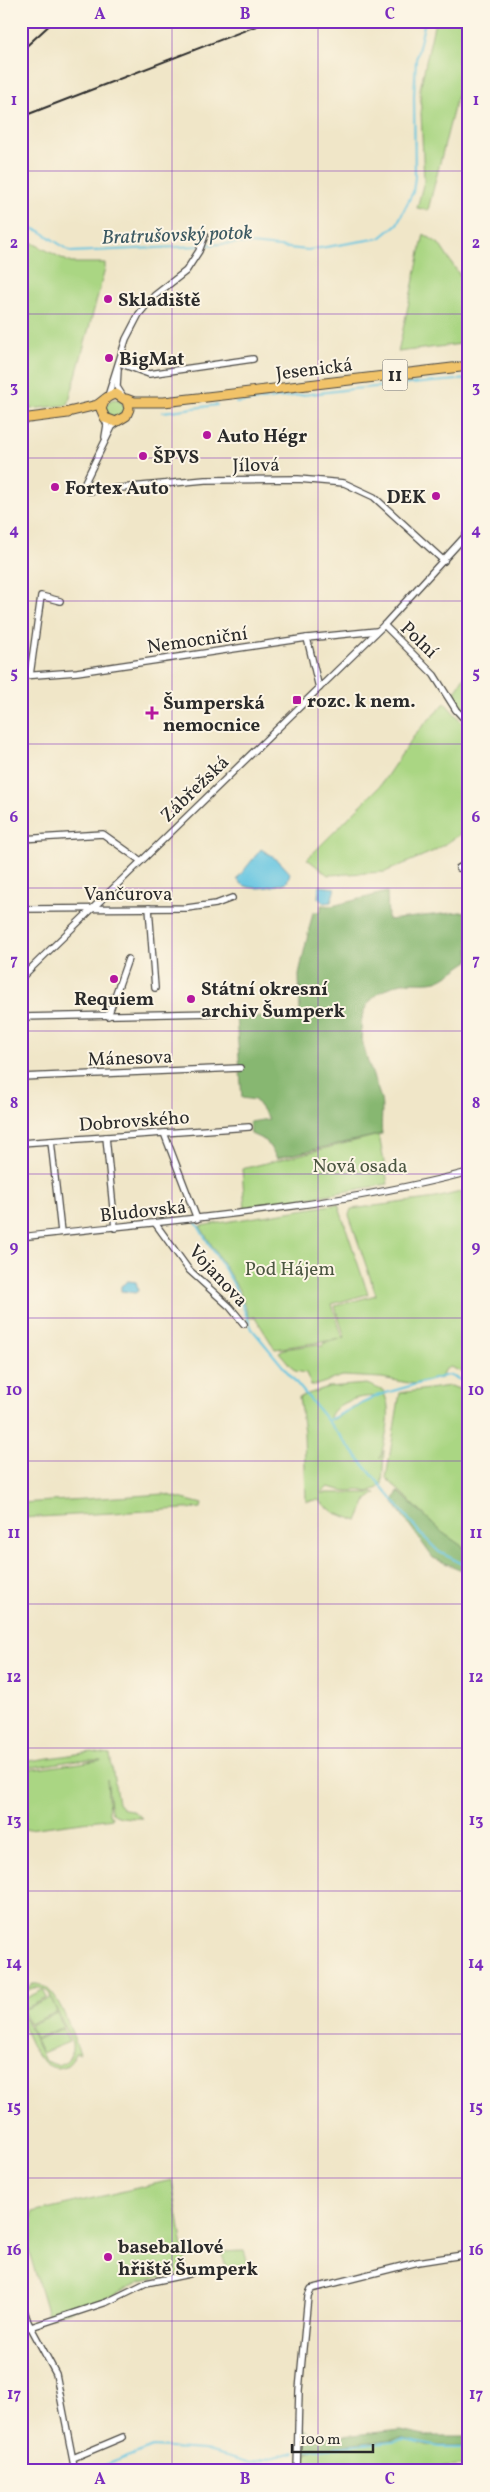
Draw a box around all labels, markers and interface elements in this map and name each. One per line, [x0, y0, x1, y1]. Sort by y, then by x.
text: A [94, 4, 106, 26]
text: B [240, 4, 251, 26]
text: C [385, 4, 395, 26]
text: 1 [11, 90, 17, 112]
text: 1 [473, 90, 479, 112]
water label: Bratrušovský potok [101, 219, 253, 253]
text: 2 [10, 233, 18, 255]
text: 2 [472, 233, 480, 255]
place label: Skladiště [118, 288, 201, 314]
marker: Skladiště [102, 293, 114, 305]
place label: BigMat [119, 347, 185, 373]
marker: BigMat [103, 352, 115, 364]
street label: Jesenická [274, 352, 354, 388]
road number: 11 [382, 360, 408, 390]
text: 3 [10, 377, 18, 399]
text: 3 [472, 377, 480, 399]
place label: Auto Hégr [217, 424, 307, 450]
marker: Auto Hégr [201, 429, 213, 441]
place label: ŠPVS [153, 445, 199, 471]
marker: ŠPVS [137, 450, 149, 462]
street label: Jílová [232, 453, 280, 479]
place label: Fortex Auto [65, 476, 169, 502]
marker: Fortex Auto [49, 481, 61, 493]
place label: DEK [386, 485, 426, 511]
marker: DEK [430, 490, 442, 502]
text: 4 [9, 520, 19, 542]
text: 4 [471, 520, 481, 542]
street label: Polní [394, 616, 443, 665]
street label: Nemocniční [145, 621, 249, 661]
text: 5 [10, 663, 18, 685]
text: 5 [472, 663, 480, 685]
place label: rozc. k nem. [307, 689, 416, 715]
place label: Šumperská nemocnice [163, 691, 265, 739]
marker: rozc. k nem. [291, 694, 303, 706]
marker: Šumperská nemocnice [145, 706, 159, 720]
street label: Zábřežská [155, 750, 235, 829]
text: 6 [10, 807, 19, 829]
text: 6 [472, 807, 481, 829]
street label: Vančurova [84, 882, 172, 908]
text: 7 [10, 950, 18, 972]
text: 7 [472, 950, 480, 972]
marker: Requiem [108, 973, 120, 985]
place label: Státní okresní archiv Šumperk [201, 977, 346, 1025]
place label: Requiem [74, 987, 154, 1013]
marker: Státní okresní archiv Šumperk [185, 993, 197, 1005]
street label: Mánesova [87, 1045, 173, 1073]
text: 8 [10, 1093, 18, 1115]
text: 8 [472, 1093, 480, 1115]
street label: Dobrovského [78, 1105, 190, 1139]
park label: Nová osada [312, 1154, 408, 1180]
street label: Bludovská [99, 1195, 188, 1229]
text: 9 [10, 1237, 19, 1259]
text: 9 [472, 1237, 481, 1259]
street label: Vojanova [182, 1239, 253, 1313]
park label: Pod Hájem [245, 1257, 335, 1283]
text: 10 [6, 1380, 22, 1402]
text: 10 [468, 1380, 484, 1402]
text: 11 [8, 1523, 20, 1545]
text: 11 [470, 1523, 482, 1545]
text: 12 [7, 1667, 21, 1689]
text: 12 [469, 1667, 483, 1689]
text: 13 [7, 1810, 21, 1832]
text: 13 [469, 1810, 483, 1832]
text: 14 [6, 1953, 22, 1975]
text: 14 [468, 1953, 484, 1975]
text: 15 [7, 2097, 21, 2119]
text: 15 [469, 2097, 483, 2119]
place label: baseballové hřiště Šumperk [118, 2235, 259, 2283]
text: 16 [6, 2240, 22, 2262]
text: 16 [468, 2240, 484, 2262]
marker: baseballové hřiště Šumperk [102, 2251, 114, 2263]
text: 17 [7, 2384, 21, 2406]
text: 17 [469, 2384, 483, 2406]
scale bar [292, 2422, 374, 2454]
text: 100 m [300, 2430, 340, 2451]
text: A [94, 2469, 106, 2491]
text: B [240, 2469, 251, 2491]
text: C [385, 2469, 395, 2491]

